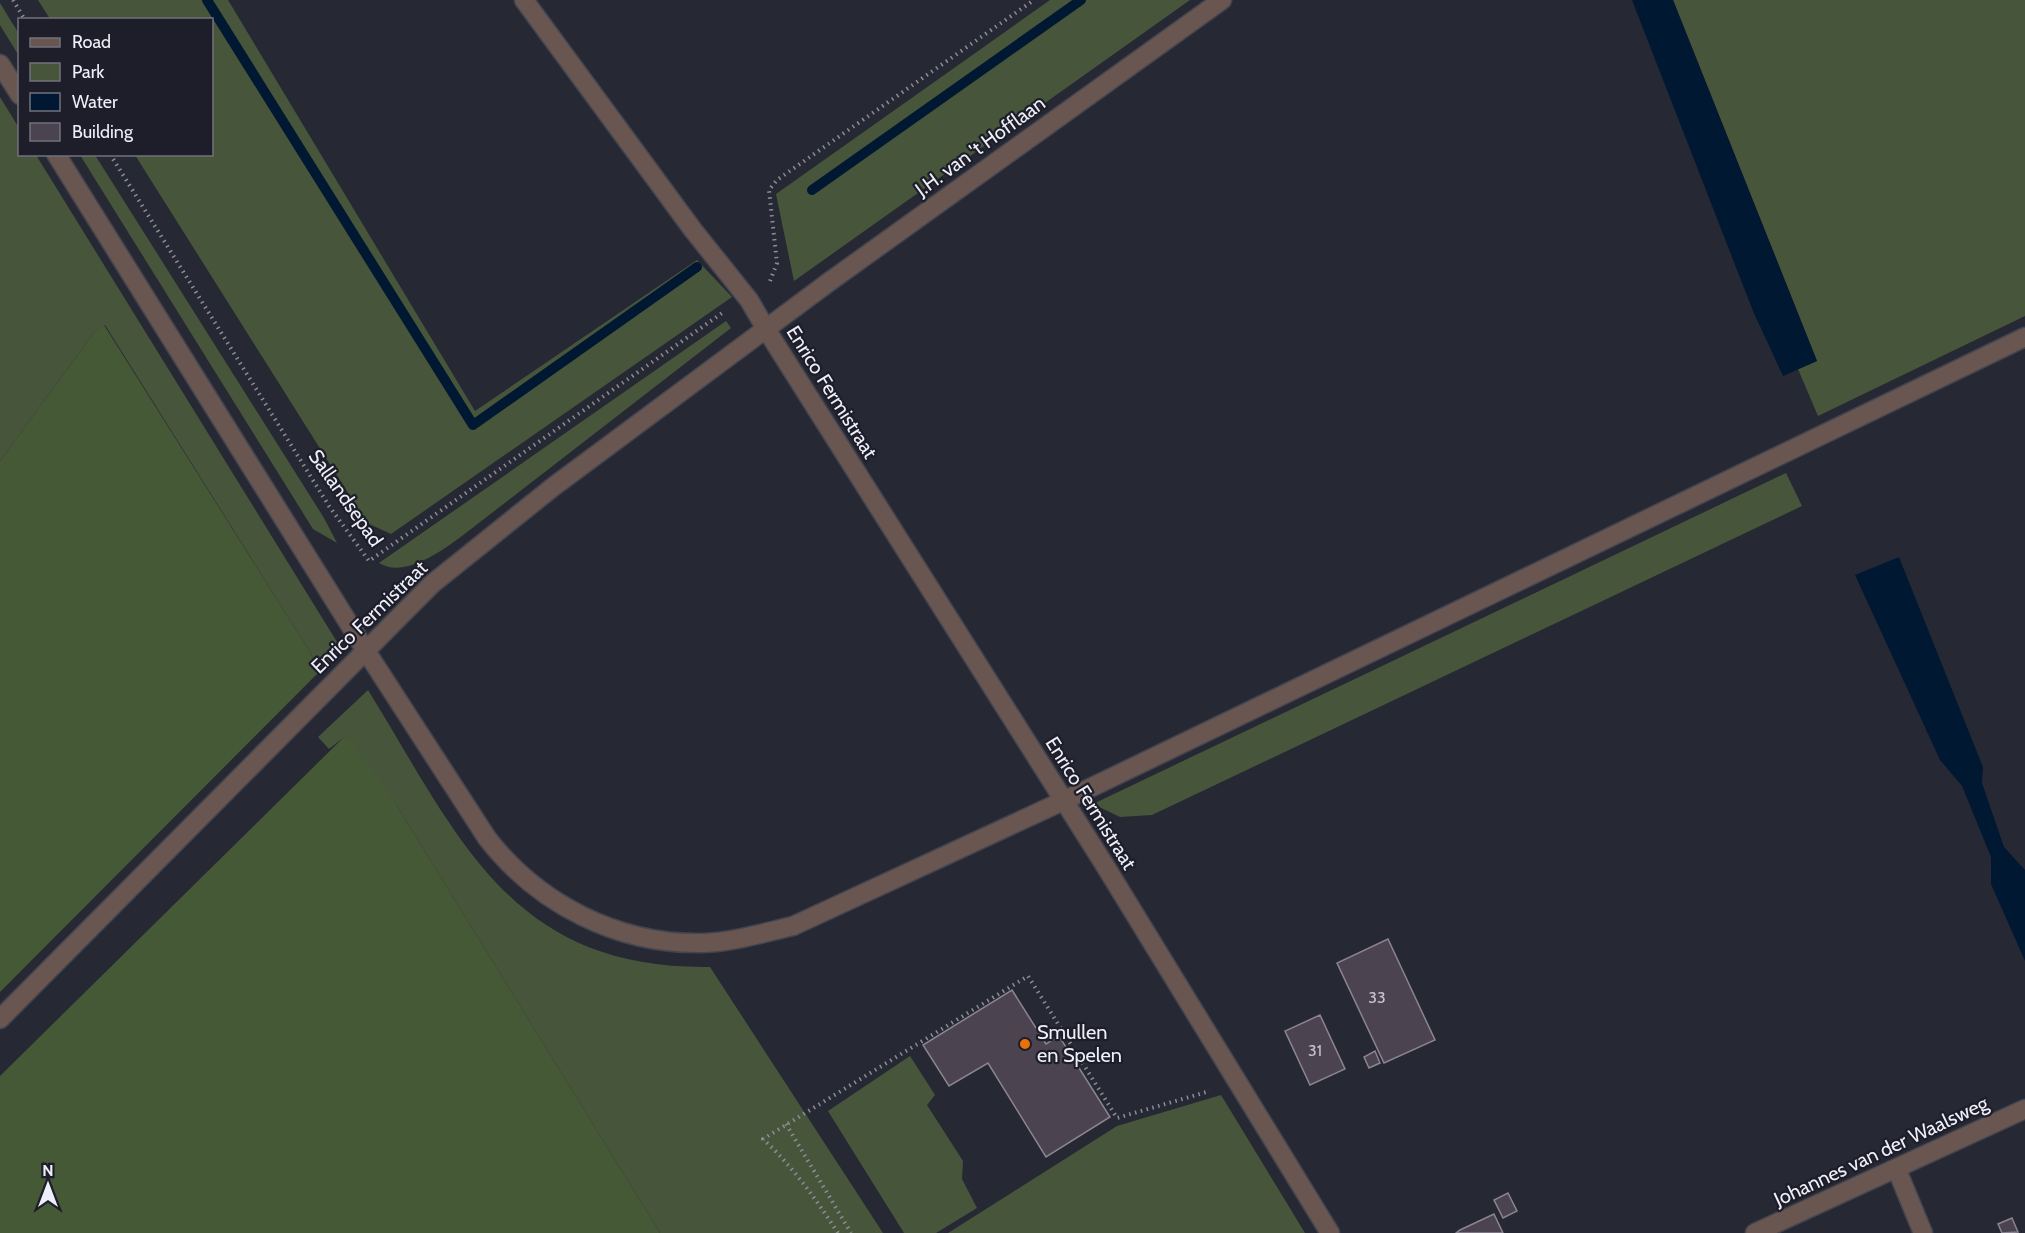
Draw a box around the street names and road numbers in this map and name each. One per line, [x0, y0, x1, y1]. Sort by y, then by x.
street label: J.H. van 't Hofflaan [910, 91, 1050, 202]
street label: Enrico Fermistraat [782, 321, 883, 463]
street label: Sallandsepad [304, 445, 388, 551]
street label: Enrico Fermistraat [306, 555, 432, 678]
street label: Enrico Fermistraat [1041, 732, 1142, 874]
street label: Johannes van der Waalsweg [1769, 1090, 1993, 1212]

